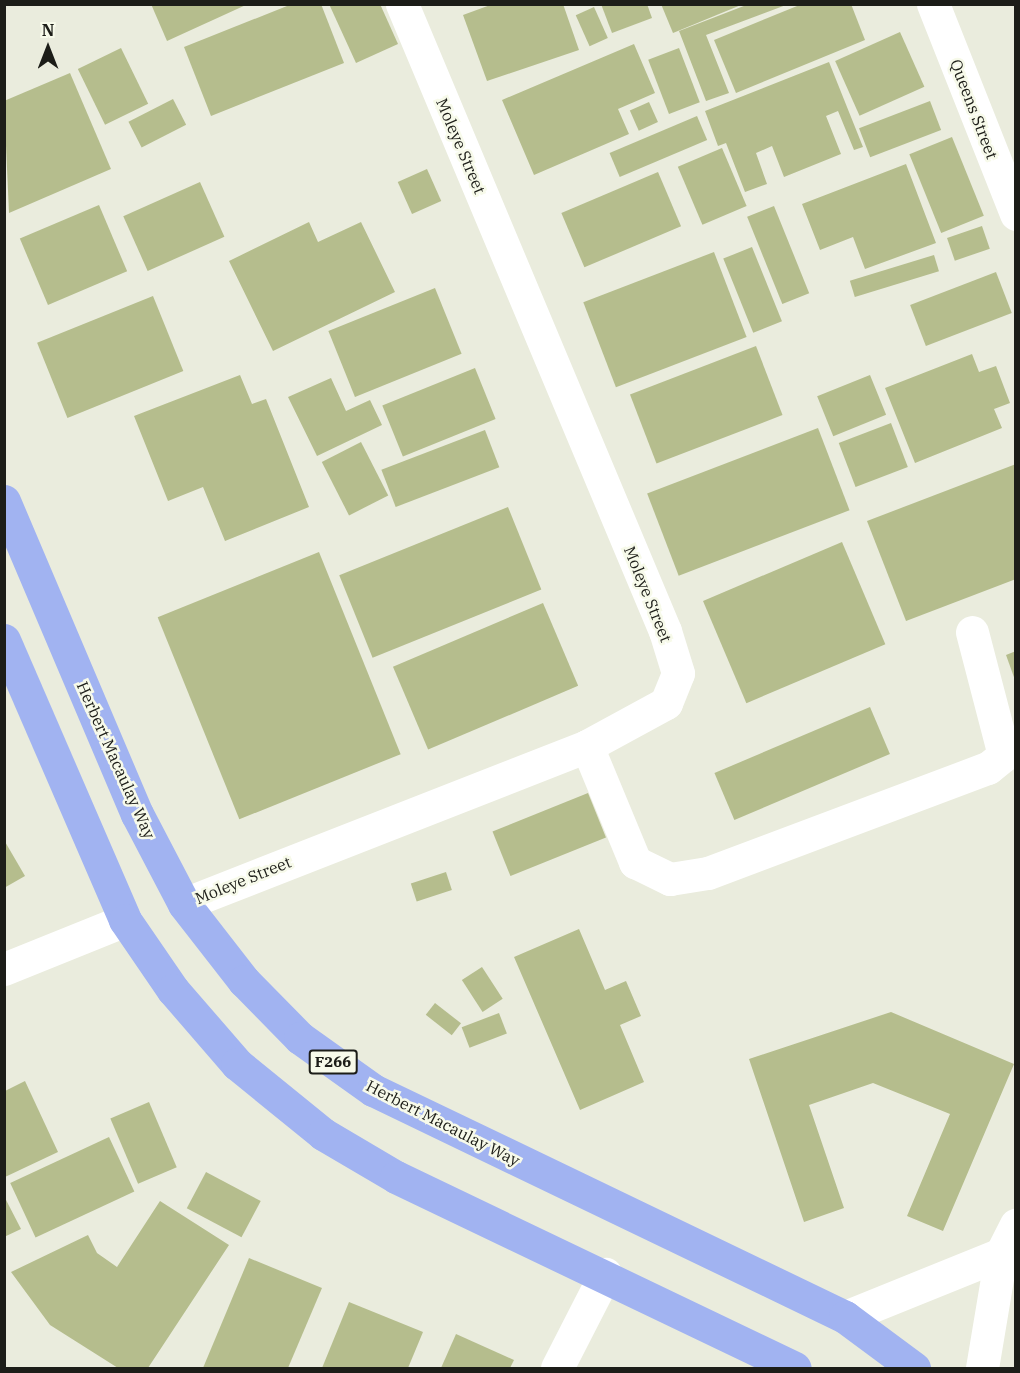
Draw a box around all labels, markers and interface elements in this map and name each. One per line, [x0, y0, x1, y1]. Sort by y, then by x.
north arrow [18, 18, 78, 78]
text: N [42, 20, 54, 40]
street label: Queens Street [946, 56, 1002, 162]
street label: Moleye Street [432, 95, 490, 197]
street label: Moleye Street [620, 543, 676, 645]
street label: Herbert Macaulay Way [73, 678, 159, 842]
street label: Moleye Street [192, 852, 294, 908]
road number: F266 [308, 1050, 358, 1074]
street label: Herbert Macaulay Way [363, 1076, 523, 1170]

